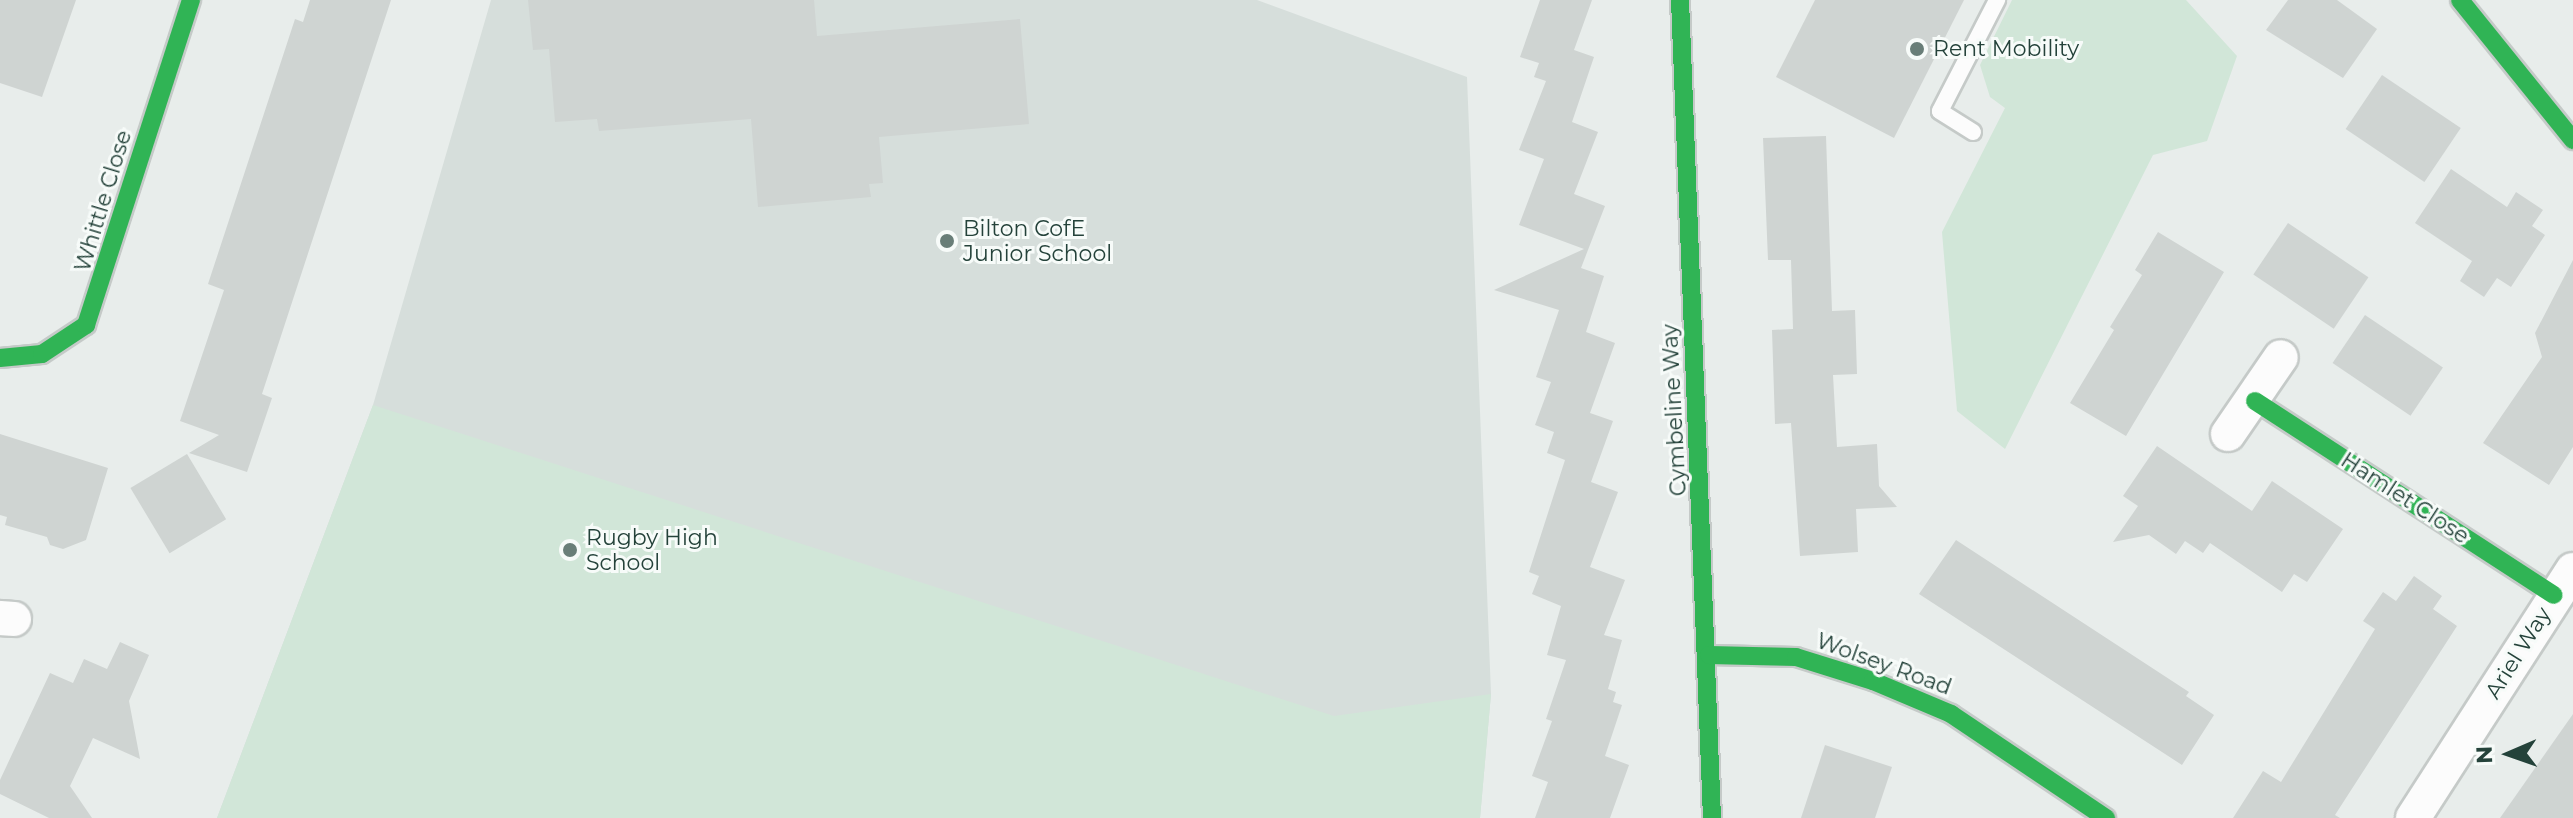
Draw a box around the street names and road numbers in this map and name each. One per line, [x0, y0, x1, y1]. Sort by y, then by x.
street label: Whittle Close [69, 127, 137, 275]
street label: Cymbeline Way [1656, 323, 1692, 497]
street label: Hamlet Close [2336, 447, 2474, 549]
street label: Ariel Way [2480, 602, 2556, 704]
street label: Wolsey Road [1813, 627, 1955, 701]

